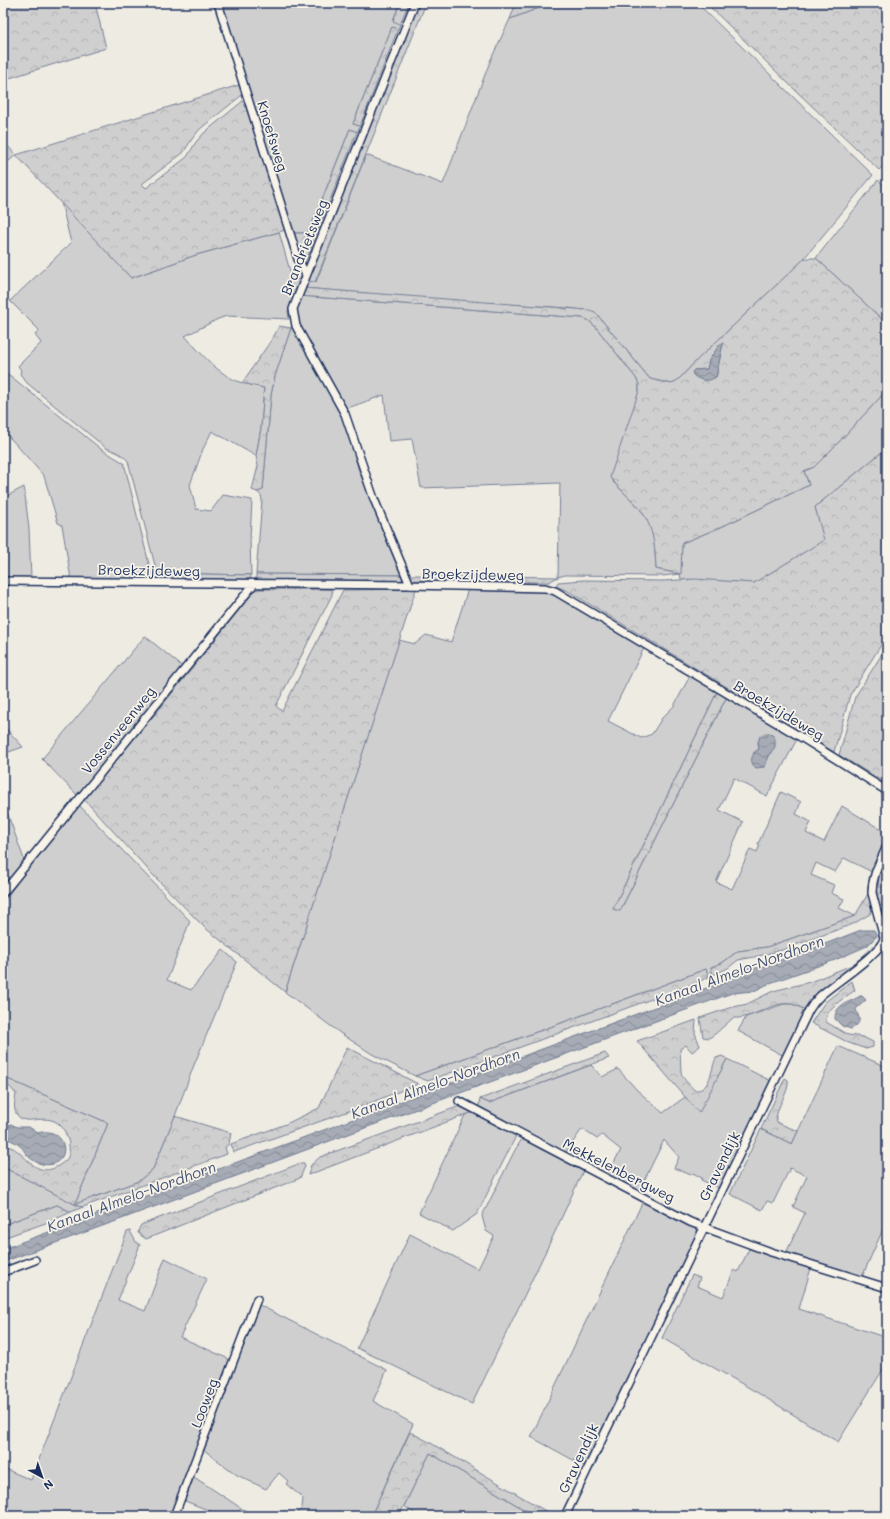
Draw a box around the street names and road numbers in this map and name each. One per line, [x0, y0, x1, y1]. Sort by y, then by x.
street label: Knoefsweg [253, 98, 293, 174]
street label: Brandrietsweg [276, 196, 332, 298]
street label: Broekzijdeweg [98, 560, 200, 580]
street label: Broekzijdeweg [422, 564, 524, 584]
street label: Broekzijdeweg [730, 676, 828, 744]
street label: Vossenveenweg [77, 682, 159, 778]
street label: Gravendijk [694, 1128, 744, 1204]
street label: Mekkelenbergweg [560, 1133, 678, 1207]
street label: Looweg [186, 1375, 222, 1431]
street label: Gravendijk [553, 1420, 603, 1496]

